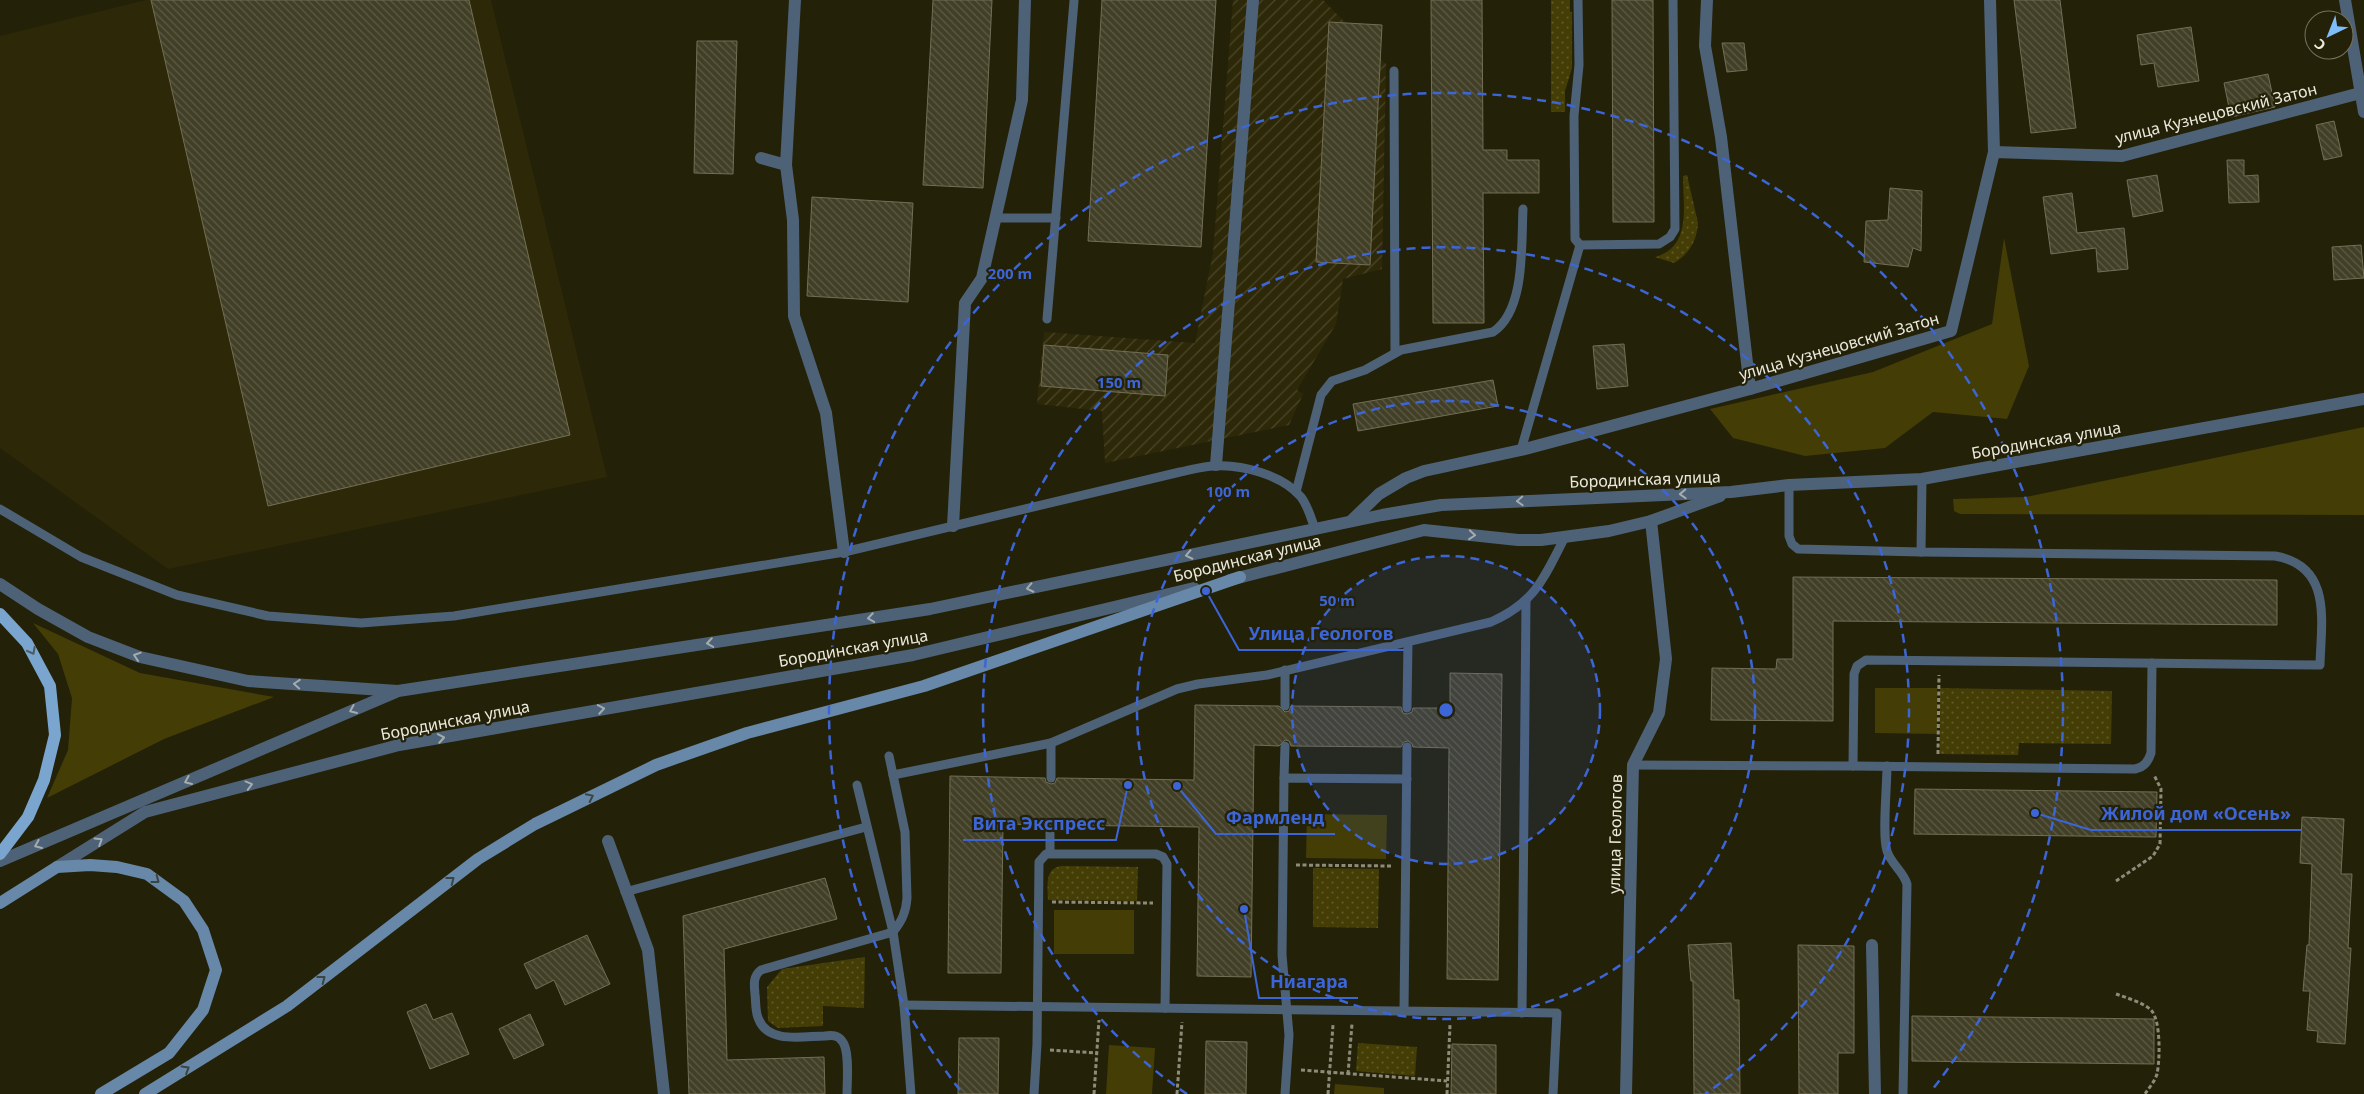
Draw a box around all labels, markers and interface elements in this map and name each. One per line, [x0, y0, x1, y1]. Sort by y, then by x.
north arrow [2304, 10, 2354, 60]
text: С [2310, 35, 2330, 55]
street label: улица Кузнецовский Затон [2113, 77, 2319, 149]
text: 200 m [988, 263, 1032, 283]
street label: улица Кузнецовский Затон [1736, 307, 1942, 385]
text: 150 m [1097, 372, 1141, 392]
street label: Бородинская улица [1969, 416, 2123, 464]
street label: Бородинская улица [1569, 465, 1721, 493]
text: 100 m [1206, 481, 1250, 501]
one-way arrow [1678, 488, 1686, 499]
one-way arrow [1516, 495, 1524, 506]
street label: Бородинская улица [1171, 529, 1323, 587]
one-way arrow [1469, 529, 1477, 540]
one-way arrow [1185, 549, 1194, 560]
one-way arrow [1026, 582, 1035, 593]
text: 50 m [1319, 590, 1355, 610]
one-way arrow [866, 612, 875, 622]
callout: Улица Геологов [1239, 617, 1404, 650]
text: Улица Геологов [1249, 621, 1394, 645]
street label: Бородинская улица [776, 624, 930, 672]
one-way arrow [706, 637, 714, 647]
one-way arrow [25, 646, 35, 655]
one-way arrow [134, 651, 142, 661]
one-way arrow [293, 679, 301, 690]
street label: Бородинская улица [378, 695, 532, 745]
centre of rings [1437, 701, 1455, 719]
one-way arrow [349, 704, 358, 715]
one-way arrow [597, 705, 605, 715]
one-way arrow [437, 733, 445, 744]
one-way arrow [184, 774, 193, 785]
street label: улица Геологов [1603, 774, 1627, 894]
one-way arrow [245, 780, 253, 790]
one-way arrow [585, 793, 594, 803]
callout: Жилой дом «Осень» [2091, 797, 2301, 830]
callout: Фармленд [1216, 801, 1335, 834]
text: Жилой дом «Осень» [2101, 801, 2291, 825]
text: Фармленд [1226, 805, 1325, 829]
callout: Вита Экспресс [963, 807, 1116, 840]
text: Вита Экспресс [973, 811, 1105, 835]
one-way arrow [93, 837, 102, 847]
one-way arrow [34, 838, 43, 849]
one-way arrow [150, 874, 160, 883]
one-way arrow [445, 878, 454, 886]
callout: Ниагара [1259, 965, 1358, 998]
text: Ниагара [1270, 969, 1348, 993]
one-way arrow [316, 977, 325, 985]
one-way arrow [181, 1065, 190, 1075]

